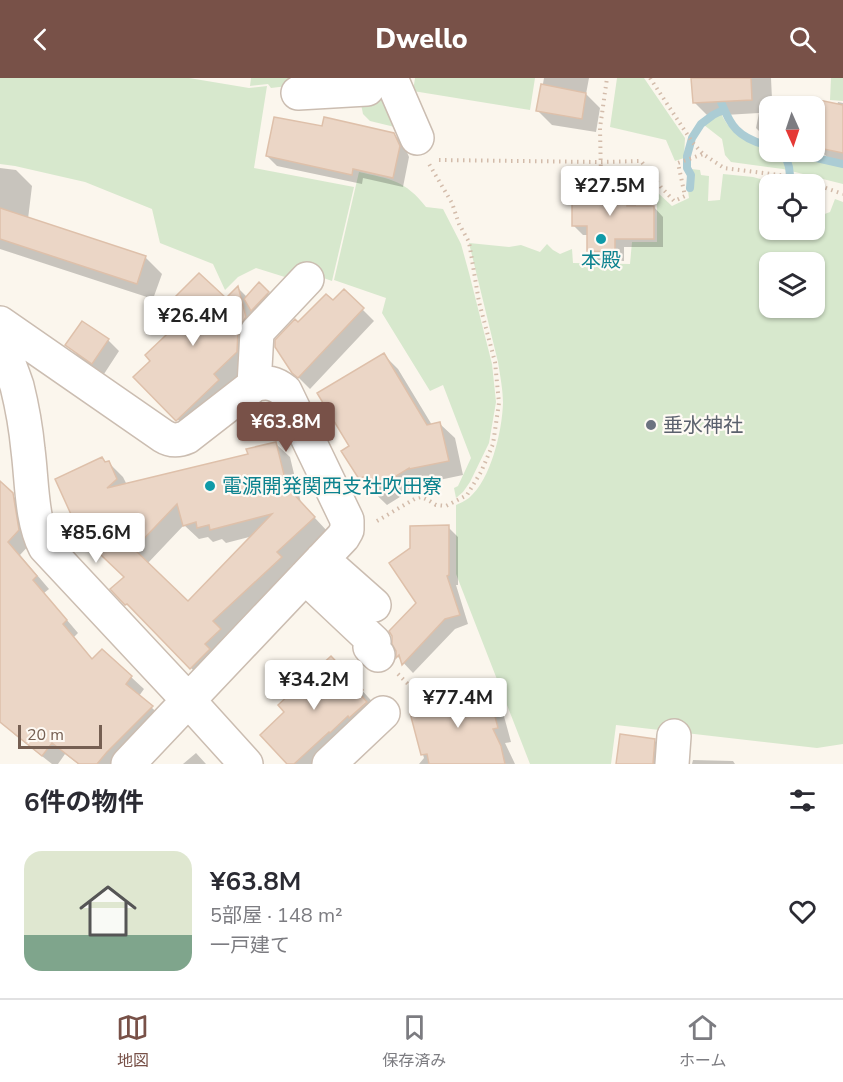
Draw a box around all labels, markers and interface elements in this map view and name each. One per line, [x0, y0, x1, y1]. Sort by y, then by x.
text: Dwello [375, 21, 468, 58]
icon: back [24, 23, 57, 56]
icon: search [786, 23, 819, 56]
north arrow [759, 96, 825, 162]
map controls [759, 96, 825, 318]
pin: ¥27.5M [561, 166, 659, 217]
text: ¥27.5M [575, 172, 645, 199]
button: locate [759, 174, 825, 240]
marker: 本殿 [594, 232, 608, 246]
place label: 本殿 [581, 247, 621, 274]
button: layers [759, 252, 825, 318]
pin: ¥26.4M [144, 296, 242, 347]
text: ¥26.4M [158, 302, 228, 329]
pin: ¥63.8M [237, 402, 335, 453]
text: ¥63.8M [251, 408, 321, 435]
place label: 垂水神社 [663, 412, 743, 439]
marker: 垂水神社 [644, 418, 658, 432]
place label: 電源開発関西支社吹田寮 [222, 473, 442, 500]
marker: 電源開発関西支社吹田寮 [203, 479, 217, 493]
pin: ¥85.6M [47, 513, 145, 564]
text: ¥85.6M [61, 519, 131, 546]
pin: ¥34.2M [265, 660, 363, 711]
text: ¥34.2M [279, 666, 349, 693]
pin: ¥77.4M [409, 678, 507, 729]
text: ¥77.4M [423, 684, 493, 711]
scale bar [18, 722, 102, 750]
text: 20 m [27, 724, 64, 746]
icon: filters [786, 784, 819, 817]
text: 6件の物件 [24, 785, 144, 820]
text: ¥63.8M [210, 864, 301, 899]
icon: home [72, 875, 144, 947]
icon: heart [786, 895, 819, 928]
text: 5部屋 · 148 m² [210, 902, 343, 929]
text: 一戸建て [210, 932, 290, 959]
tab: 地図 [116, 1011, 149, 1072]
tab: 保存済み [382, 1011, 446, 1072]
tab: ホーム [679, 1011, 727, 1072]

